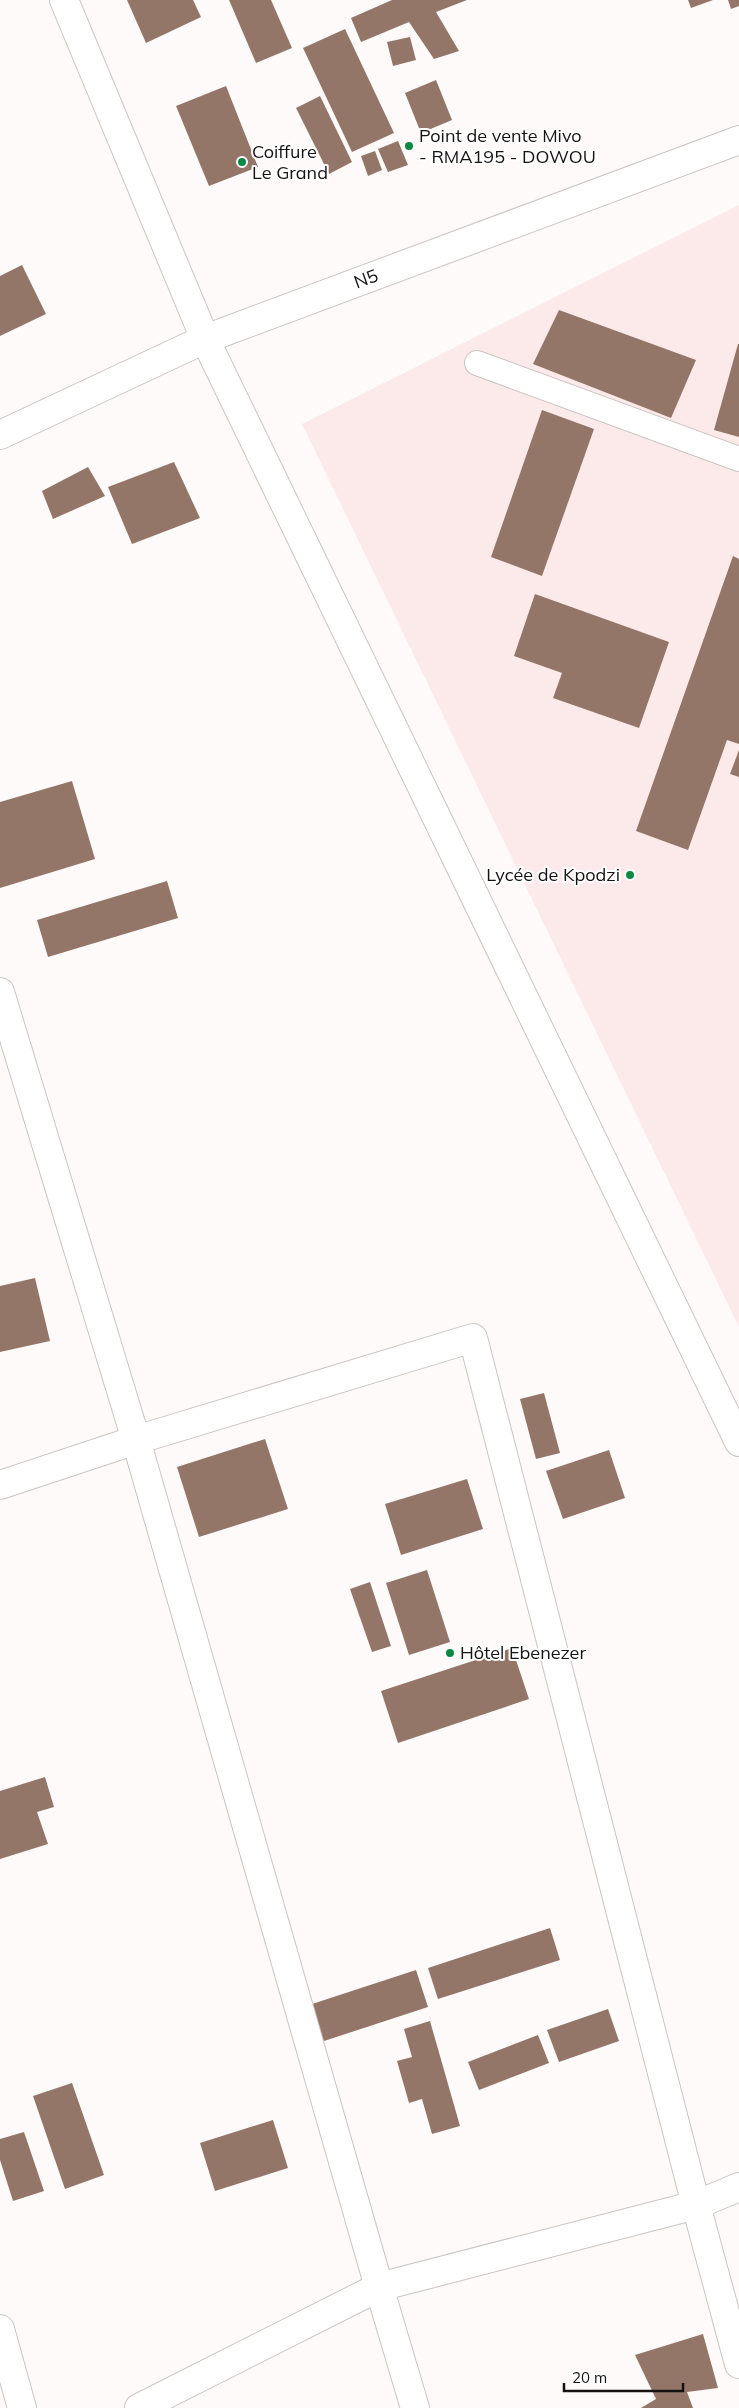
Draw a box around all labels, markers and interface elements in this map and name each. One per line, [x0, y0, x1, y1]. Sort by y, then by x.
place label: Point de vente Mivo - RMA195 - DOWOU [419, 124, 596, 168]
place label: Coiffure Le Grand [252, 140, 328, 184]
marker: Point de vente Mivo - RMA195 - DOWOU [403, 140, 415, 152]
marker: Coiffure Le Grand [236, 156, 248, 168]
street label: N5 [351, 264, 381, 293]
place label: Lycée de Kpodzi [486, 863, 620, 886]
marker: Lycée de Kpodzi [624, 869, 636, 881]
place label: Hôtel Ebenezer [460, 1641, 586, 1664]
marker: Hôtel Ebenezer [444, 1647, 456, 1659]
scale bar [564, 2360, 683, 2392]
text: 20 m [572, 2368, 607, 2387]

